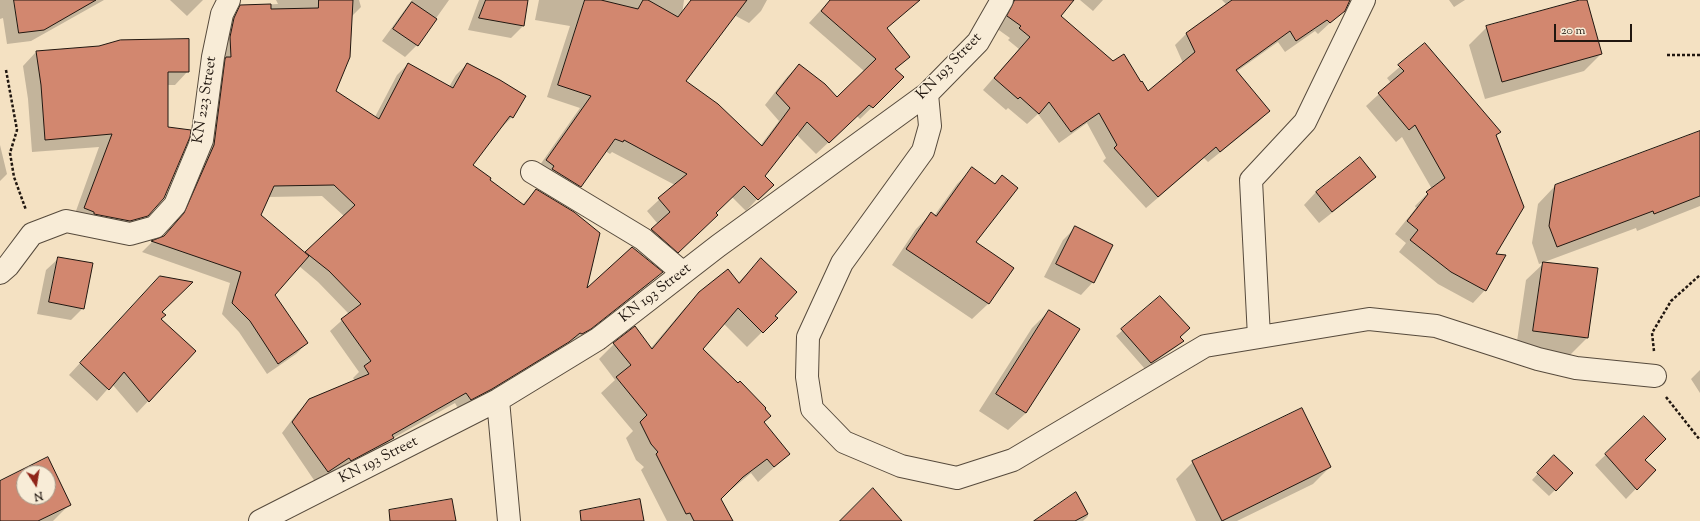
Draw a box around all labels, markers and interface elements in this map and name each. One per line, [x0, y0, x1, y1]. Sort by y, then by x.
scale bar [1556, 16, 1634, 42]
text: 20 m [1561, 22, 1585, 40]
street label: KN 193 Street [914, 30, 986, 104]
street label: KN 223 Street [190, 55, 222, 145]
street label: KN 193 Street [616, 260, 696, 328]
street label: KN 193 Street [336, 433, 422, 489]
north arrow [16, 465, 56, 505]
text: N [32, 487, 44, 504]

